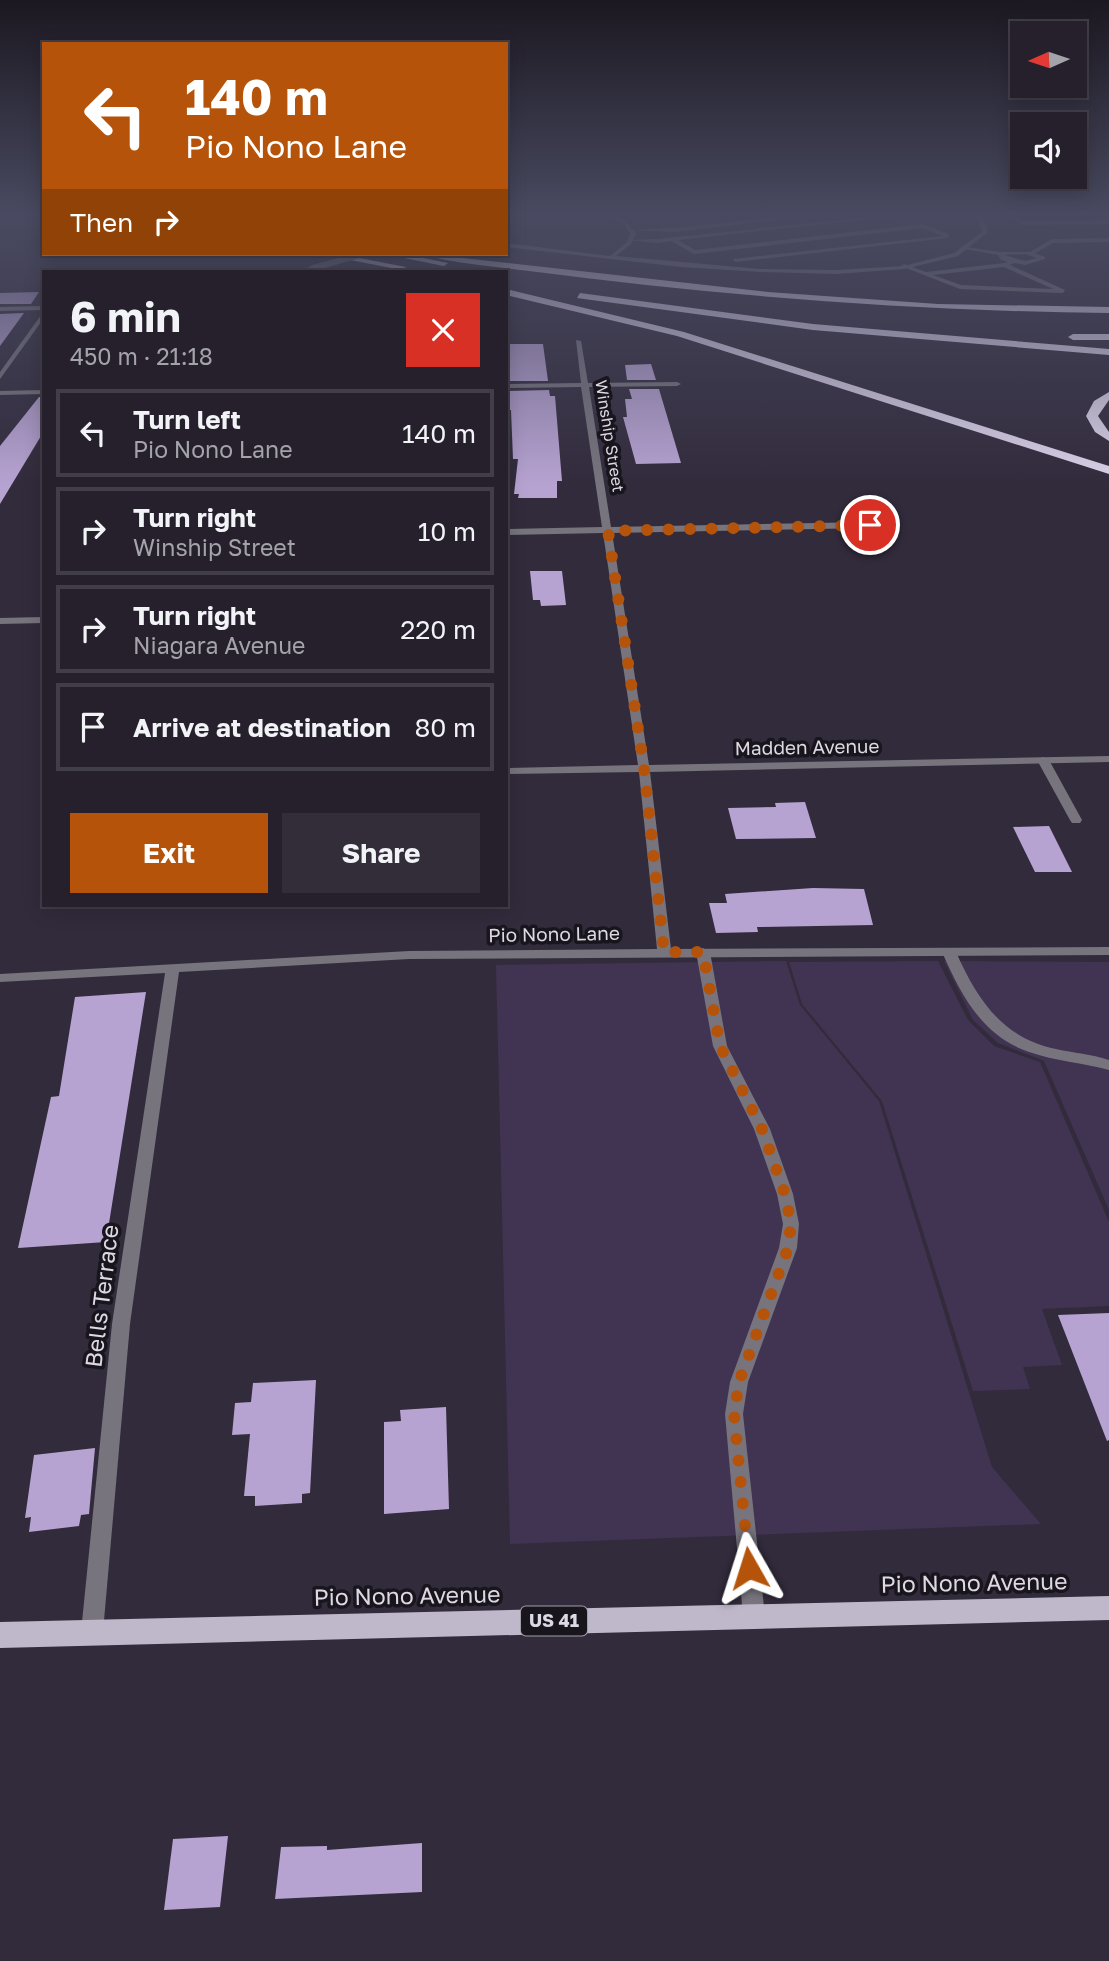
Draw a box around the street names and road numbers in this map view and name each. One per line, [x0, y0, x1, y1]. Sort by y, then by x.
street label: Winship Street [591, 378, 629, 494]
street label: Madden Avenue [734, 734, 880, 759]
street label: Pio Nono Lane [488, 921, 620, 946]
street label: Bells Terrace [78, 1223, 124, 1369]
street label: Pio Nono Avenue [880, 1566, 1068, 1598]
street label: Pio Nono Avenue [313, 1579, 501, 1611]
road number: US 41 [521, 1606, 587, 1636]

